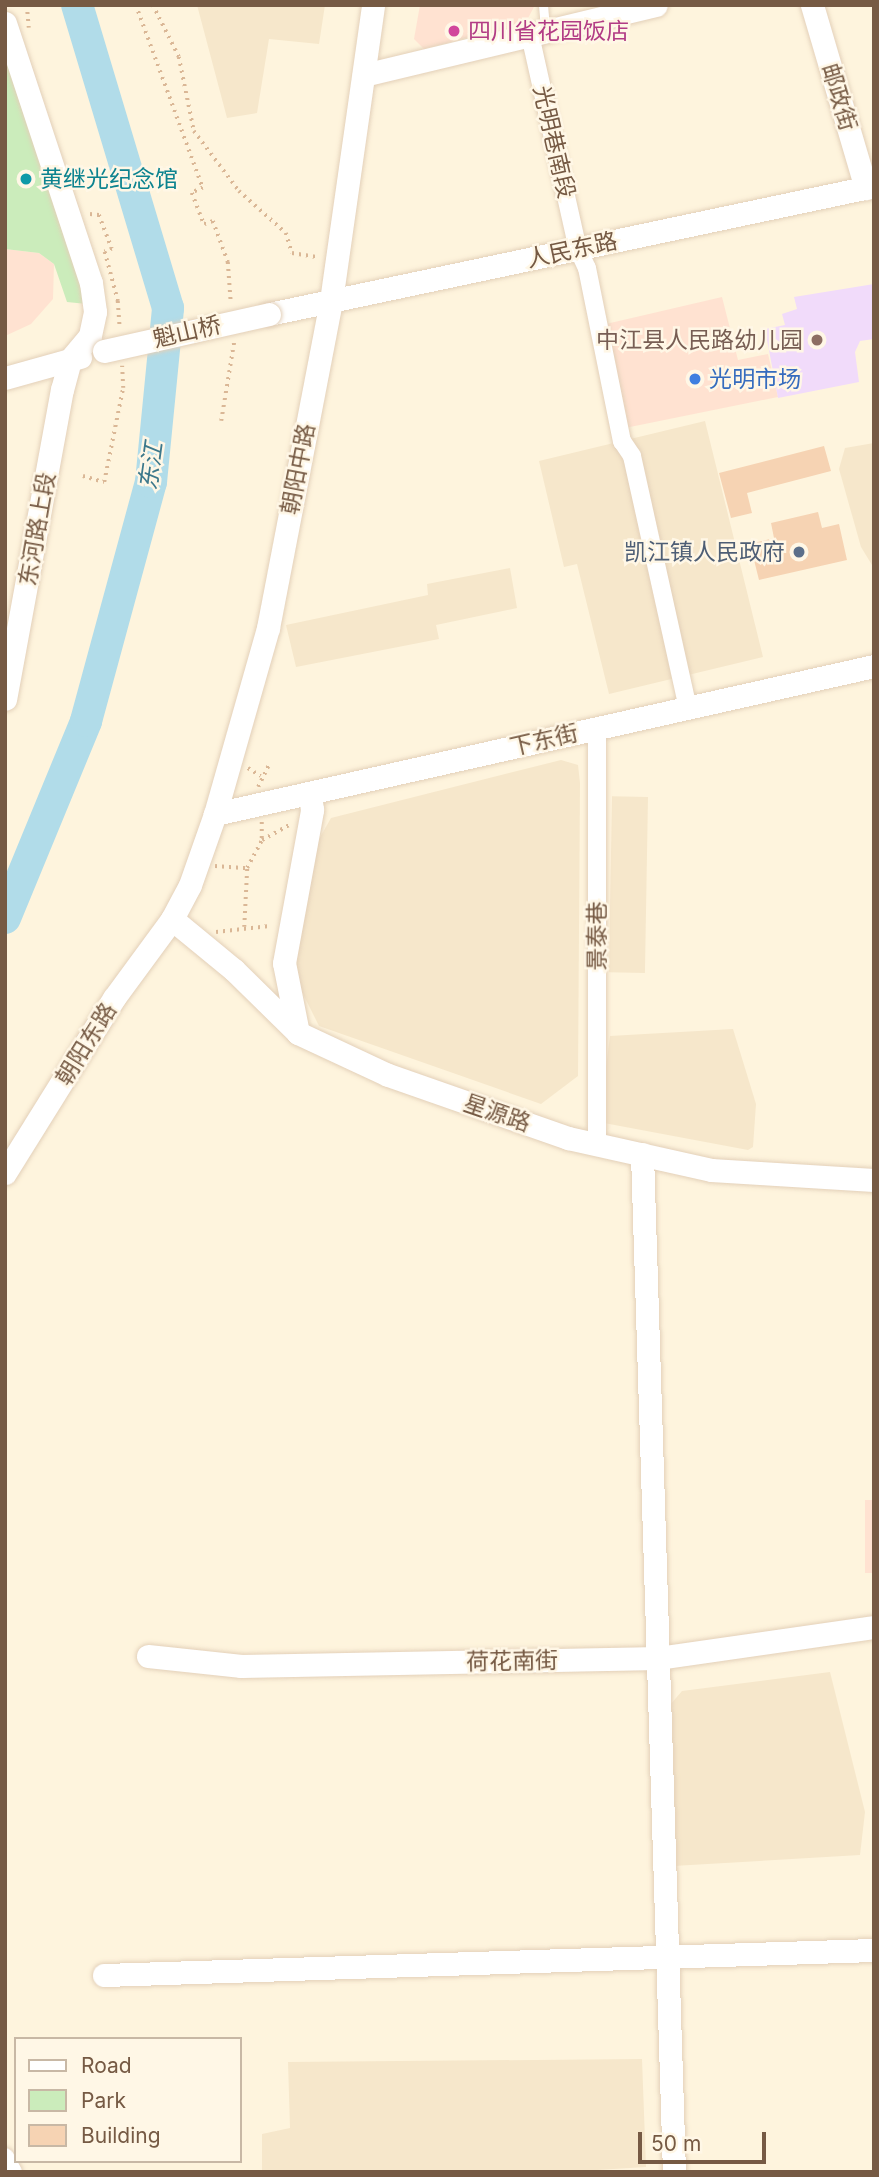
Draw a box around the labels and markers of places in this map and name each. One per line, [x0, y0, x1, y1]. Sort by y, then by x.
place label: 四川省花园饭店 [468, 17, 629, 45]
marker: 四川省花园饭店 [446, 23, 462, 39]
place label: 黄继光纪念馆 [40, 165, 178, 193]
marker: 黄继光纪念馆 [18, 171, 34, 187]
place label: 中江县人民路幼儿园 [596, 326, 803, 354]
marker: 中江县人民路幼儿园 [809, 332, 825, 348]
place label: 光明市场 [709, 365, 801, 393]
marker: 光明市场 [687, 371, 703, 387]
place label: 凯江镇人民政府 [624, 538, 785, 566]
marker: 凯江镇人民政府 [791, 544, 807, 560]

